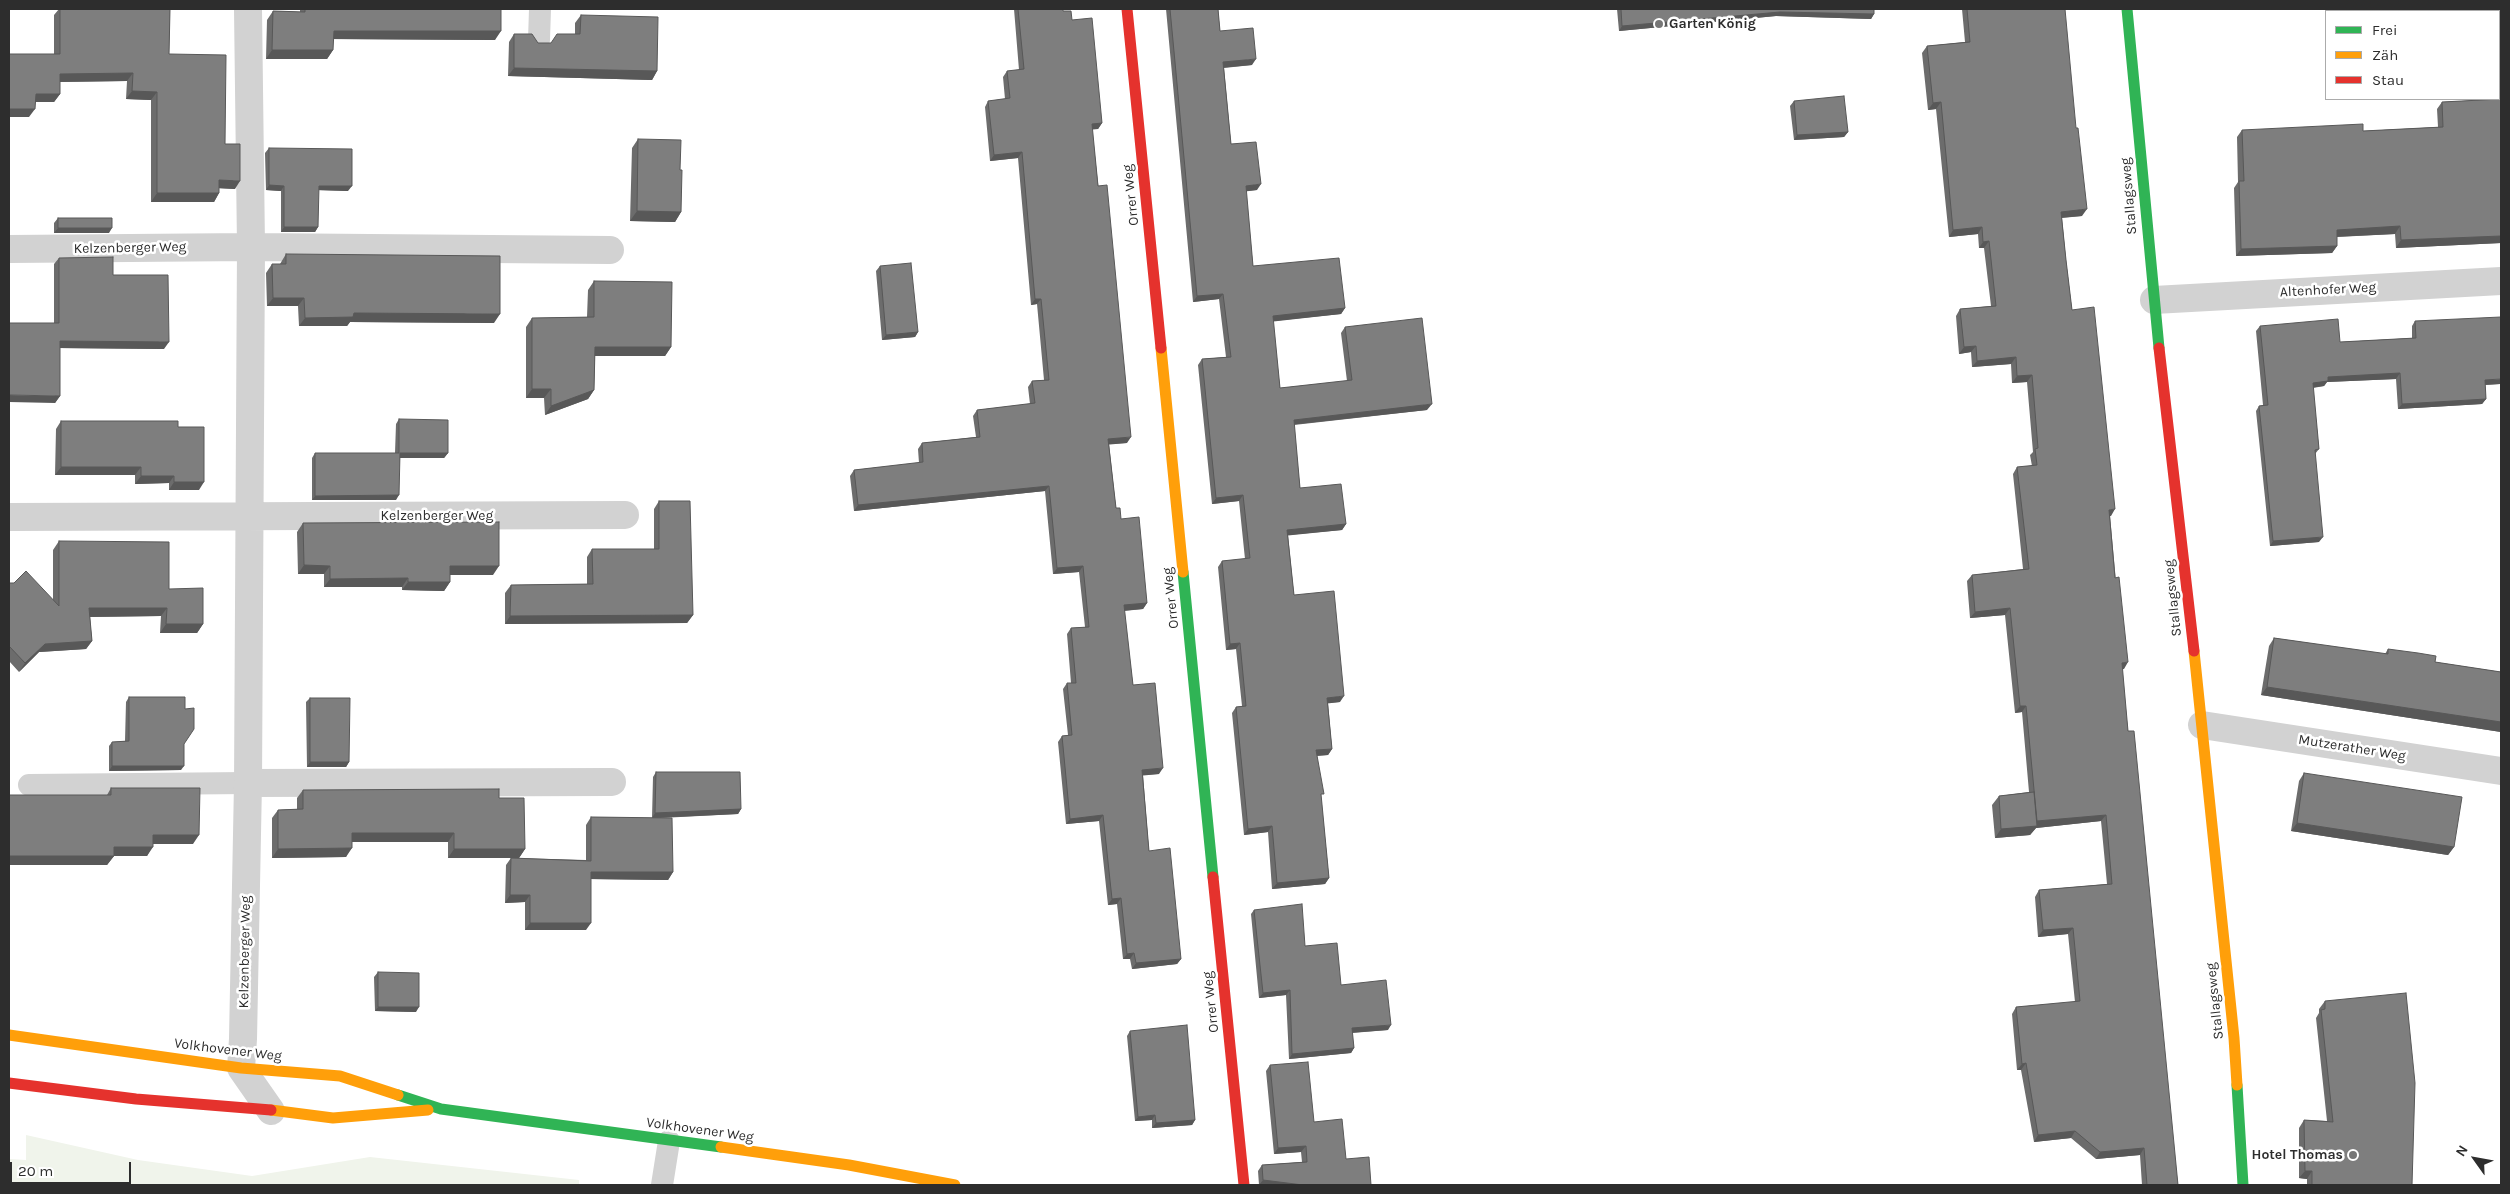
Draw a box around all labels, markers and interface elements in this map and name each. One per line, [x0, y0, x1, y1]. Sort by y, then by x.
legend [2325, 10, 2500, 100]
place label: Garten König [1669, 16, 1756, 32]
marker: Garten König [1653, 18, 1665, 30]
text: Frei [2372, 21, 2397, 39]
text: Zäh [2372, 46, 2398, 64]
text: Stau [2372, 71, 2404, 89]
street label: Stallagsweg [2117, 157, 2141, 235]
street label: Orrer Weg [1119, 163, 1143, 227]
street label: Kelzenberger Weg [73, 239, 187, 257]
street label: Altenhofer Weg [2279, 279, 2377, 301]
street label: Kelzenberger Weg [381, 508, 493, 524]
street label: Stallagsweg [2161, 559, 2185, 637]
street label: Orrer Weg [1159, 566, 1183, 630]
street label: Mutzerather Weg [2297, 731, 2407, 765]
street label: Kelzenberger Weg [236, 895, 254, 1009]
street label: Stallagsweg [2203, 962, 2227, 1040]
street label: Orrer Weg [1199, 970, 1223, 1034]
street label: Volkhovener Weg [173, 1035, 283, 1065]
street label: Volkhovener Weg [645, 1114, 755, 1146]
north arrow [2450, 1134, 2500, 1184]
text: N [2452, 1142, 2472, 1160]
place label: Hotel Thomas [2252, 1147, 2343, 1163]
marker: Hotel Thomas [2347, 1149, 2359, 1161]
scale bar [12, 1152, 134, 1184]
text: 20 m [18, 1162, 53, 1180]

